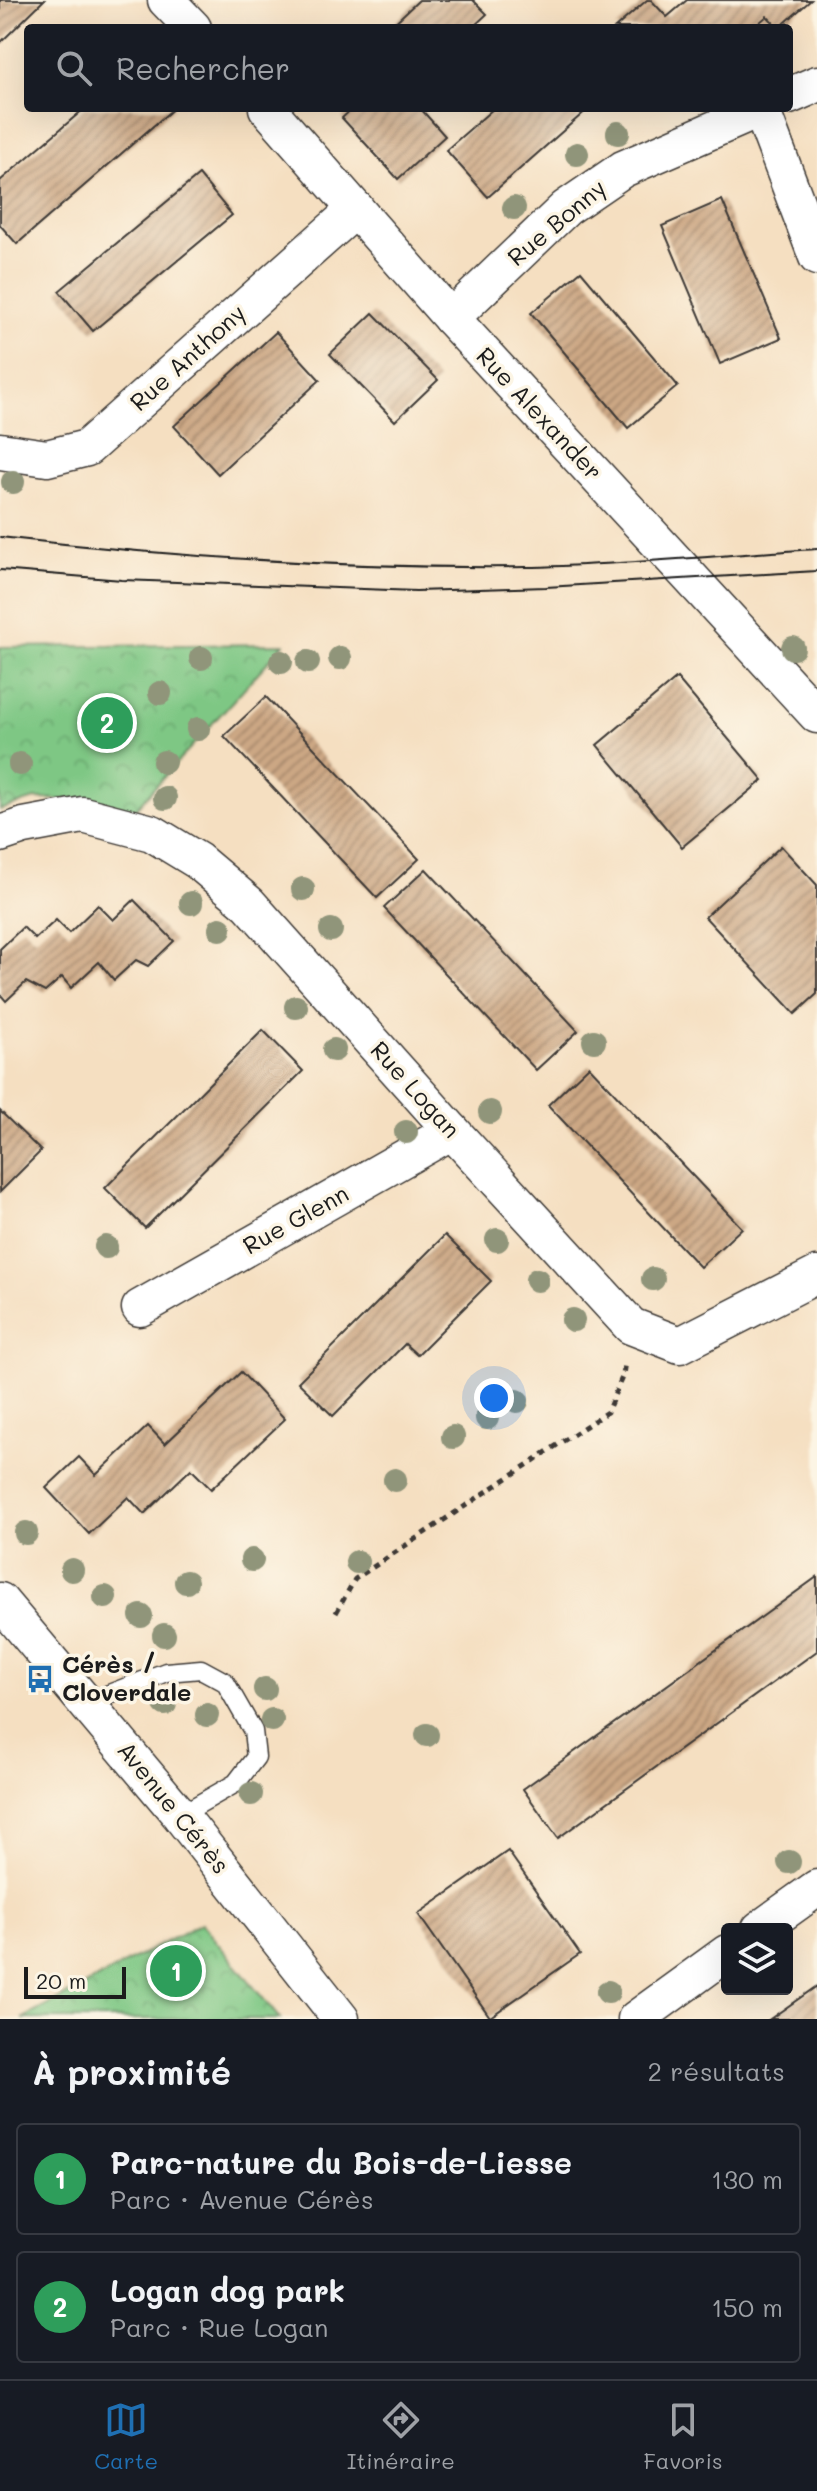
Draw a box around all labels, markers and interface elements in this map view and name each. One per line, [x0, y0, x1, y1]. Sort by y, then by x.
search box [24, 24, 793, 112]
icon: search [52, 46, 96, 90]
text: Rechercher [116, 48, 290, 88]
street label: Rue Bonny [500, 172, 612, 272]
street label: Rue Anthony [123, 297, 251, 417]
street label: Rue Alexander [470, 340, 610, 486]
pin: 2 [81, 693, 133, 753]
street label: Rue Logan [364, 1034, 468, 1144]
street label: Rue Glenn [237, 1177, 354, 1260]
your location [474, 1378, 514, 1418]
place label: Cérès / Cloverdale [62, 1648, 191, 1707]
bus stop icon: Cérès / Cloverdale [25, 1664, 55, 1694]
street label: Avenue Cérès [111, 1734, 237, 1880]
map controls [721, 1923, 793, 1995]
button: layers [721, 1923, 793, 1995]
pin: 1 [150, 1941, 202, 2001]
scale bar [24, 1963, 126, 1999]
text: 20 m [36, 1966, 86, 1995]
text: À proximité [32, 2049, 231, 2094]
text: 2 résultats [647, 2054, 785, 2088]
text: Parc-nature du Bois-de-Liesse [110, 2142, 572, 2182]
text: 1 [54, 2162, 66, 2196]
text: 130 m [711, 2162, 783, 2196]
text: Parc · Avenue Cérès [110, 2182, 374, 2216]
text: Logan dog park [110, 2270, 345, 2310]
text: 2 [53, 2290, 67, 2324]
text: 150 m [711, 2290, 783, 2324]
text: Parc · Rue Logan [110, 2310, 328, 2344]
tab: Carte [94, 2398, 158, 2475]
tab: Itinéraire [347, 2398, 455, 2475]
tab: Favoris [643, 2398, 723, 2475]

